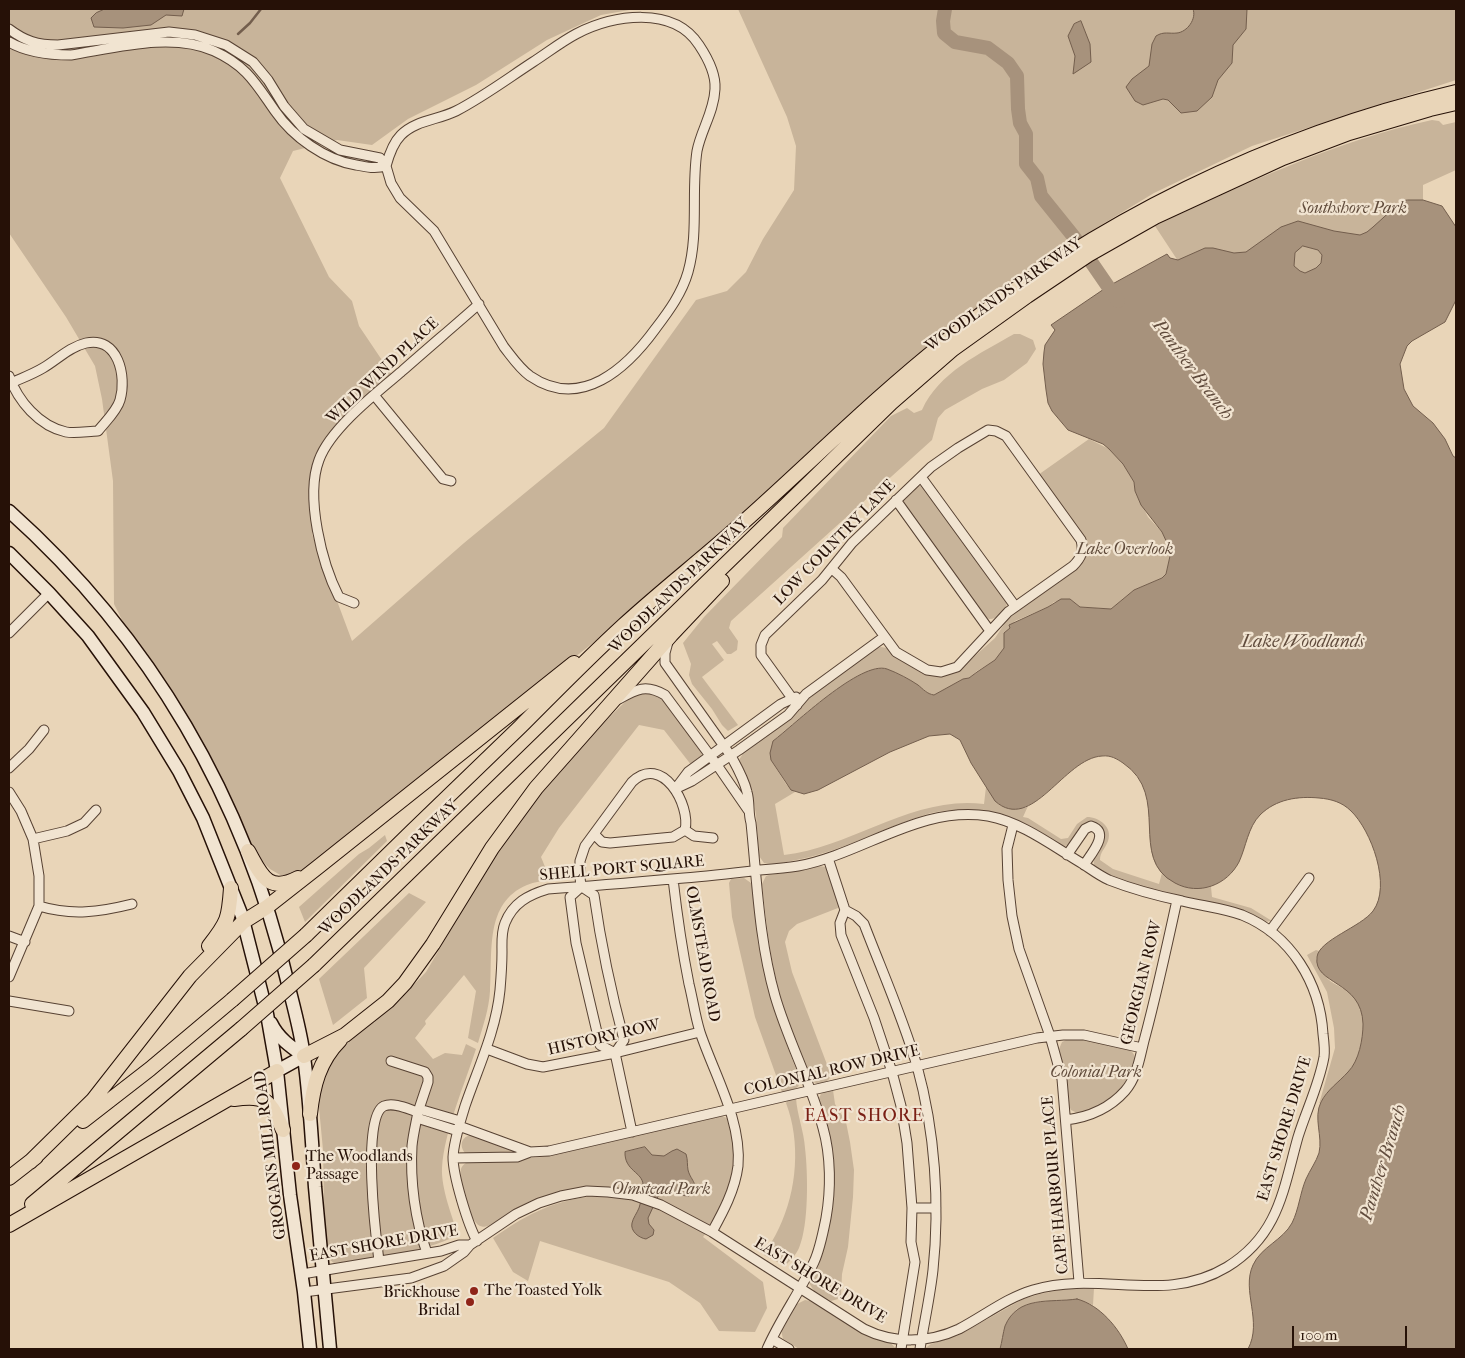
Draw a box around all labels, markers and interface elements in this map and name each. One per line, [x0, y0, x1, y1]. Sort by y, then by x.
park label: Southshore Park [1299, 199, 1407, 219]
street label: WOODLANDS PARKWAY [922, 234, 1086, 356]
street label: WILD WIND PLACE [323, 314, 443, 428]
water label: Panther Branch [1147, 316, 1237, 424]
street label: LOW COUNTRY LANE [770, 476, 900, 610]
street label: WOODLANDS PARKWAY [605, 514, 753, 658]
park label: Lake Overlook [1077, 540, 1173, 560]
water label: Lake Woodlands [1242, 632, 1364, 654]
street label: WOODLANDS PARKWAY [315, 796, 463, 940]
street label: SHELL PORT SQUARE [539, 852, 705, 886]
street label: OLMSTEAD ROAD [681, 885, 723, 1023]
street label: GEORGIAN ROW [1117, 919, 1167, 1047]
street label: HISTORY ROW [546, 1016, 662, 1060]
street label: COLONIAL ROW DRIVE [742, 1041, 922, 1101]
street label: EAST SHORE DRIVE [1254, 1054, 1316, 1204]
park label: Colonial Park [1050, 1063, 1142, 1083]
street label: GROGANS MILL ROAD [251, 1069, 291, 1241]
street label: CAPE HARBOUR PLACE [1039, 1095, 1073, 1275]
water label: Panther Branch [1356, 1102, 1412, 1224]
district label: EAST SHORE [803, 1106, 925, 1128]
place label: The Woodlands Passage [306, 1147, 413, 1185]
marker: The Woodlands Passage [290, 1160, 302, 1172]
park label: Olmstead Park [611, 1180, 711, 1200]
street label: EAST SHORE DRIVE [308, 1221, 460, 1267]
street label: EAST SHORE DRIVE [750, 1234, 890, 1328]
place label: The Toasted Yolk [484, 1281, 602, 1301]
place label: Brickhouse Bridal [383, 1283, 460, 1321]
marker: The Toasted Yolk [468, 1285, 480, 1297]
marker: Brickhouse Bridal [464, 1296, 476, 1308]
scale bar [1295, 1316, 1410, 1348]
text: 100 m [1300, 1326, 1338, 1344]

